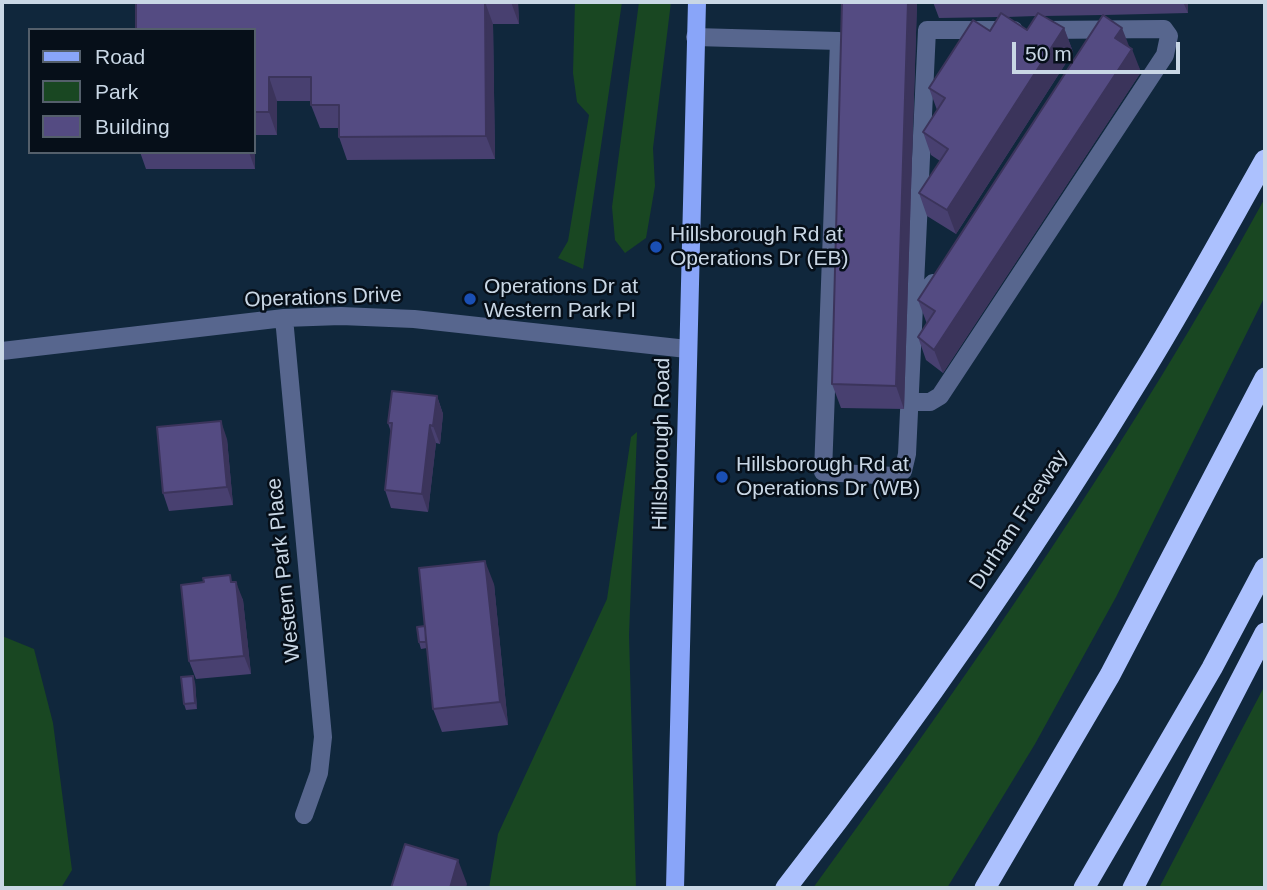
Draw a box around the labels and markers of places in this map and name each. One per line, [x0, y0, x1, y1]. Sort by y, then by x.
place label: Hillsborough Rd at Operations Dr (EB) [670, 222, 849, 272]
marker: Hillsborough Rd at Operations Dr (EB) [648, 239, 664, 255]
place label: Operations Dr at Western Park Pl [484, 274, 638, 324]
marker: Operations Dr at Western Park Pl [462, 291, 478, 307]
place label: Hillsborough Rd at Operations Dr (WB) [736, 452, 920, 502]
marker: Hillsborough Rd at Operations Dr (WB) [714, 469, 730, 485]

